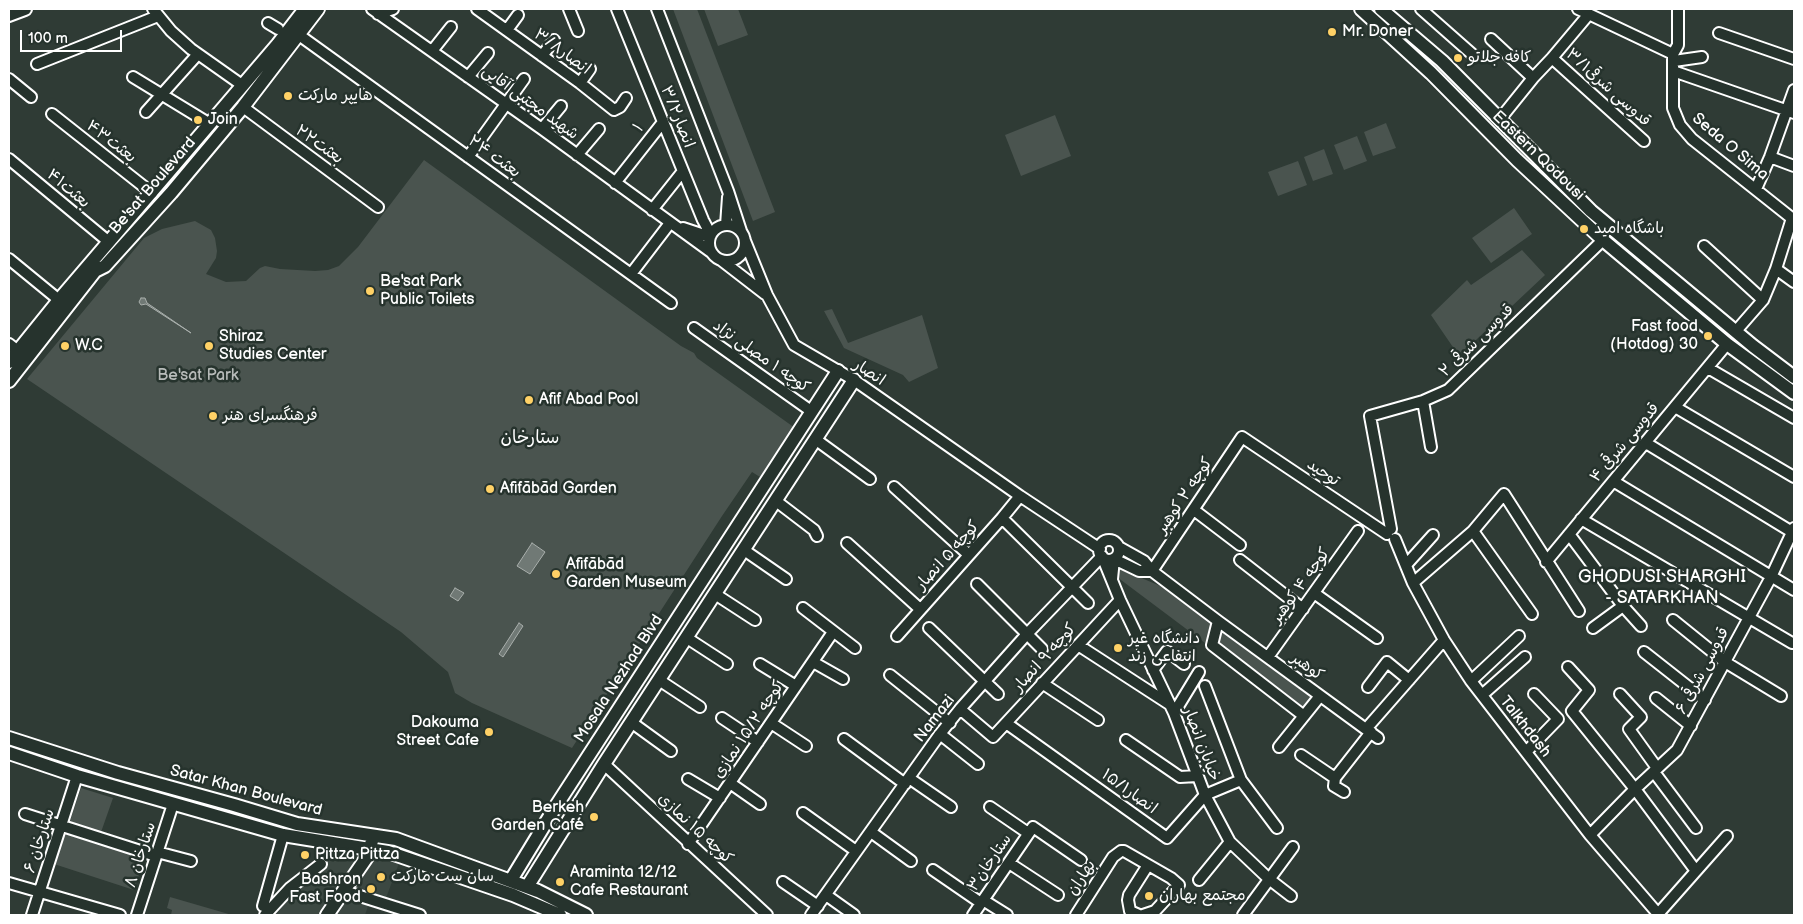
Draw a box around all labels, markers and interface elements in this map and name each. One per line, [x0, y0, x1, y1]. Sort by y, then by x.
scale bar [22, 20, 125, 52]
place label: Mr. Doner [1342, 22, 1413, 42]
street label: انصار۳/۸ [530, 25, 594, 79]
marker: Mr. Doner [1326, 26, 1338, 38]
text: 100 m [28, 29, 68, 48]
street label: قدوسی شرقی۳/۱ [1562, 45, 1654, 131]
place label: کافه جلاتو [1468, 48, 1531, 68]
marker: کافه جلاتو [1452, 52, 1464, 64]
street label: شهید مجتبی آقایی [478, 62, 582, 144]
street label: انصار۳/۲ [656, 83, 698, 151]
place label: هایپر مارکت [298, 86, 373, 106]
marker: هایپر مارکت [282, 90, 294, 102]
street label: Eastern Qodousi [1488, 107, 1588, 205]
street label: Seda O Sima [1688, 109, 1772, 185]
place label: Join [208, 110, 238, 130]
marker: Join [192, 114, 204, 126]
street label: بعثت۴۳ [82, 117, 140, 167]
street label: ۱ [630, 120, 648, 136]
street label: بعثت۲۲ [291, 121, 347, 169]
street label: بعثت ۲۴ [464, 132, 524, 182]
street label: Be'sat Boulevard [106, 134, 200, 238]
street label: بعثت۴۱ [42, 165, 94, 213]
place label: باشگاه امید [1594, 219, 1664, 239]
marker: باشگاه امید [1578, 223, 1590, 235]
place label: Be'sat Park Public Toilets [380, 272, 475, 310]
marker: Be'sat Park Public Toilets [364, 285, 376, 297]
street label: قدوسی شرقی ۲ [1436, 301, 1518, 381]
street label: کوچه ۱ مصلی نژاد [709, 316, 813, 398]
place label: Fast food (Hotdog) 30 [1610, 317, 1698, 355]
place label: Shiraz Studies Center [219, 327, 327, 365]
marker: Fast food (Hotdog) 30 [1702, 330, 1714, 342]
place label: W.C [75, 336, 103, 356]
marker: W.C [59, 340, 71, 352]
marker: Shiraz Studies Center [203, 340, 215, 352]
street label: انصار [849, 356, 889, 390]
park label: Be'sat Park [157, 366, 239, 386]
place label: Afif Abad Pool [539, 390, 638, 410]
marker: Afif Abad Pool [523, 394, 535, 406]
street label: قدوسی شرقی ۴ [1586, 399, 1664, 487]
place label: فرهنگسرای هنر [223, 406, 318, 426]
marker: فرهنگسرای هنر [207, 410, 219, 422]
district label: ستارخان [501, 427, 559, 449]
street label: کوچه ۲ کوهبر [1153, 454, 1217, 538]
street label: توحید [1303, 455, 1343, 491]
place label: Afifābād Garden [500, 479, 617, 499]
marker: Afifābād Garden [484, 483, 496, 495]
street label: کوچه ۵ انصار [912, 517, 984, 595]
street label: کوچه ۴ کوهبر [1267, 544, 1335, 628]
place label: Afifābād Garden Museum [566, 555, 687, 593]
district label: GHODUSI SHARGHI - SATARKHAN [1569, 566, 1755, 608]
marker: Afifābād Garden Museum [550, 568, 562, 580]
street label: Mosala Nezhad Blvd [571, 612, 667, 746]
street label: کوچه ۹ انصار [1009, 620, 1081, 696]
street label: قدوسی شرقی ۶ [1672, 624, 1734, 718]
place label: دانشگاه غیر انتفاعی زند [1128, 629, 1200, 667]
marker: دانشگاه غیر انتفاعی زند [1112, 642, 1124, 654]
street label: کوهبر [1287, 649, 1327, 685]
street label: کوچه ۱۵/۲ نمازی [709, 678, 789, 782]
street label: Namazi [911, 692, 959, 746]
street label: Talkhdash [1495, 693, 1555, 761]
street label: خیابان انصار [1178, 704, 1224, 784]
place label: Dakouma Street Cafe [396, 713, 479, 751]
marker: Dakouma Street Cafe [483, 726, 495, 738]
street label: Satar Khan Boulevard [168, 761, 324, 821]
street label: انصار۱۵/۱ [1097, 765, 1161, 819]
street label: کوچه ۱۵ نمازی [653, 789, 737, 869]
place label: Berkeh Garden Café [491, 798, 584, 836]
street label: ستارخان ۶ [21, 806, 59, 876]
marker: Berkeh Garden Café [588, 811, 600, 823]
street label: ستارخان ۸ [121, 820, 161, 890]
street label: ستارخان۳ [964, 831, 1016, 895]
place label: Pittza Pittza [315, 845, 400, 865]
marker: Pittza Pittza [299, 849, 311, 861]
street label: بهاران [1063, 857, 1101, 899]
place label: Araminta 12/12 Cafe Restaurant [570, 863, 688, 901]
place label: سان ست مارکت [391, 867, 494, 887]
place label: Bashron Fast Food [289, 870, 361, 908]
marker: سان ست مارکت [375, 871, 387, 883]
marker: Araminta 12/12 Cafe Restaurant [554, 876, 566, 888]
marker: Bashron Fast Food [365, 883, 377, 895]
place label: مجتمع بهاران [1159, 886, 1246, 906]
marker: مجتمع بهاران [1143, 890, 1155, 902]

